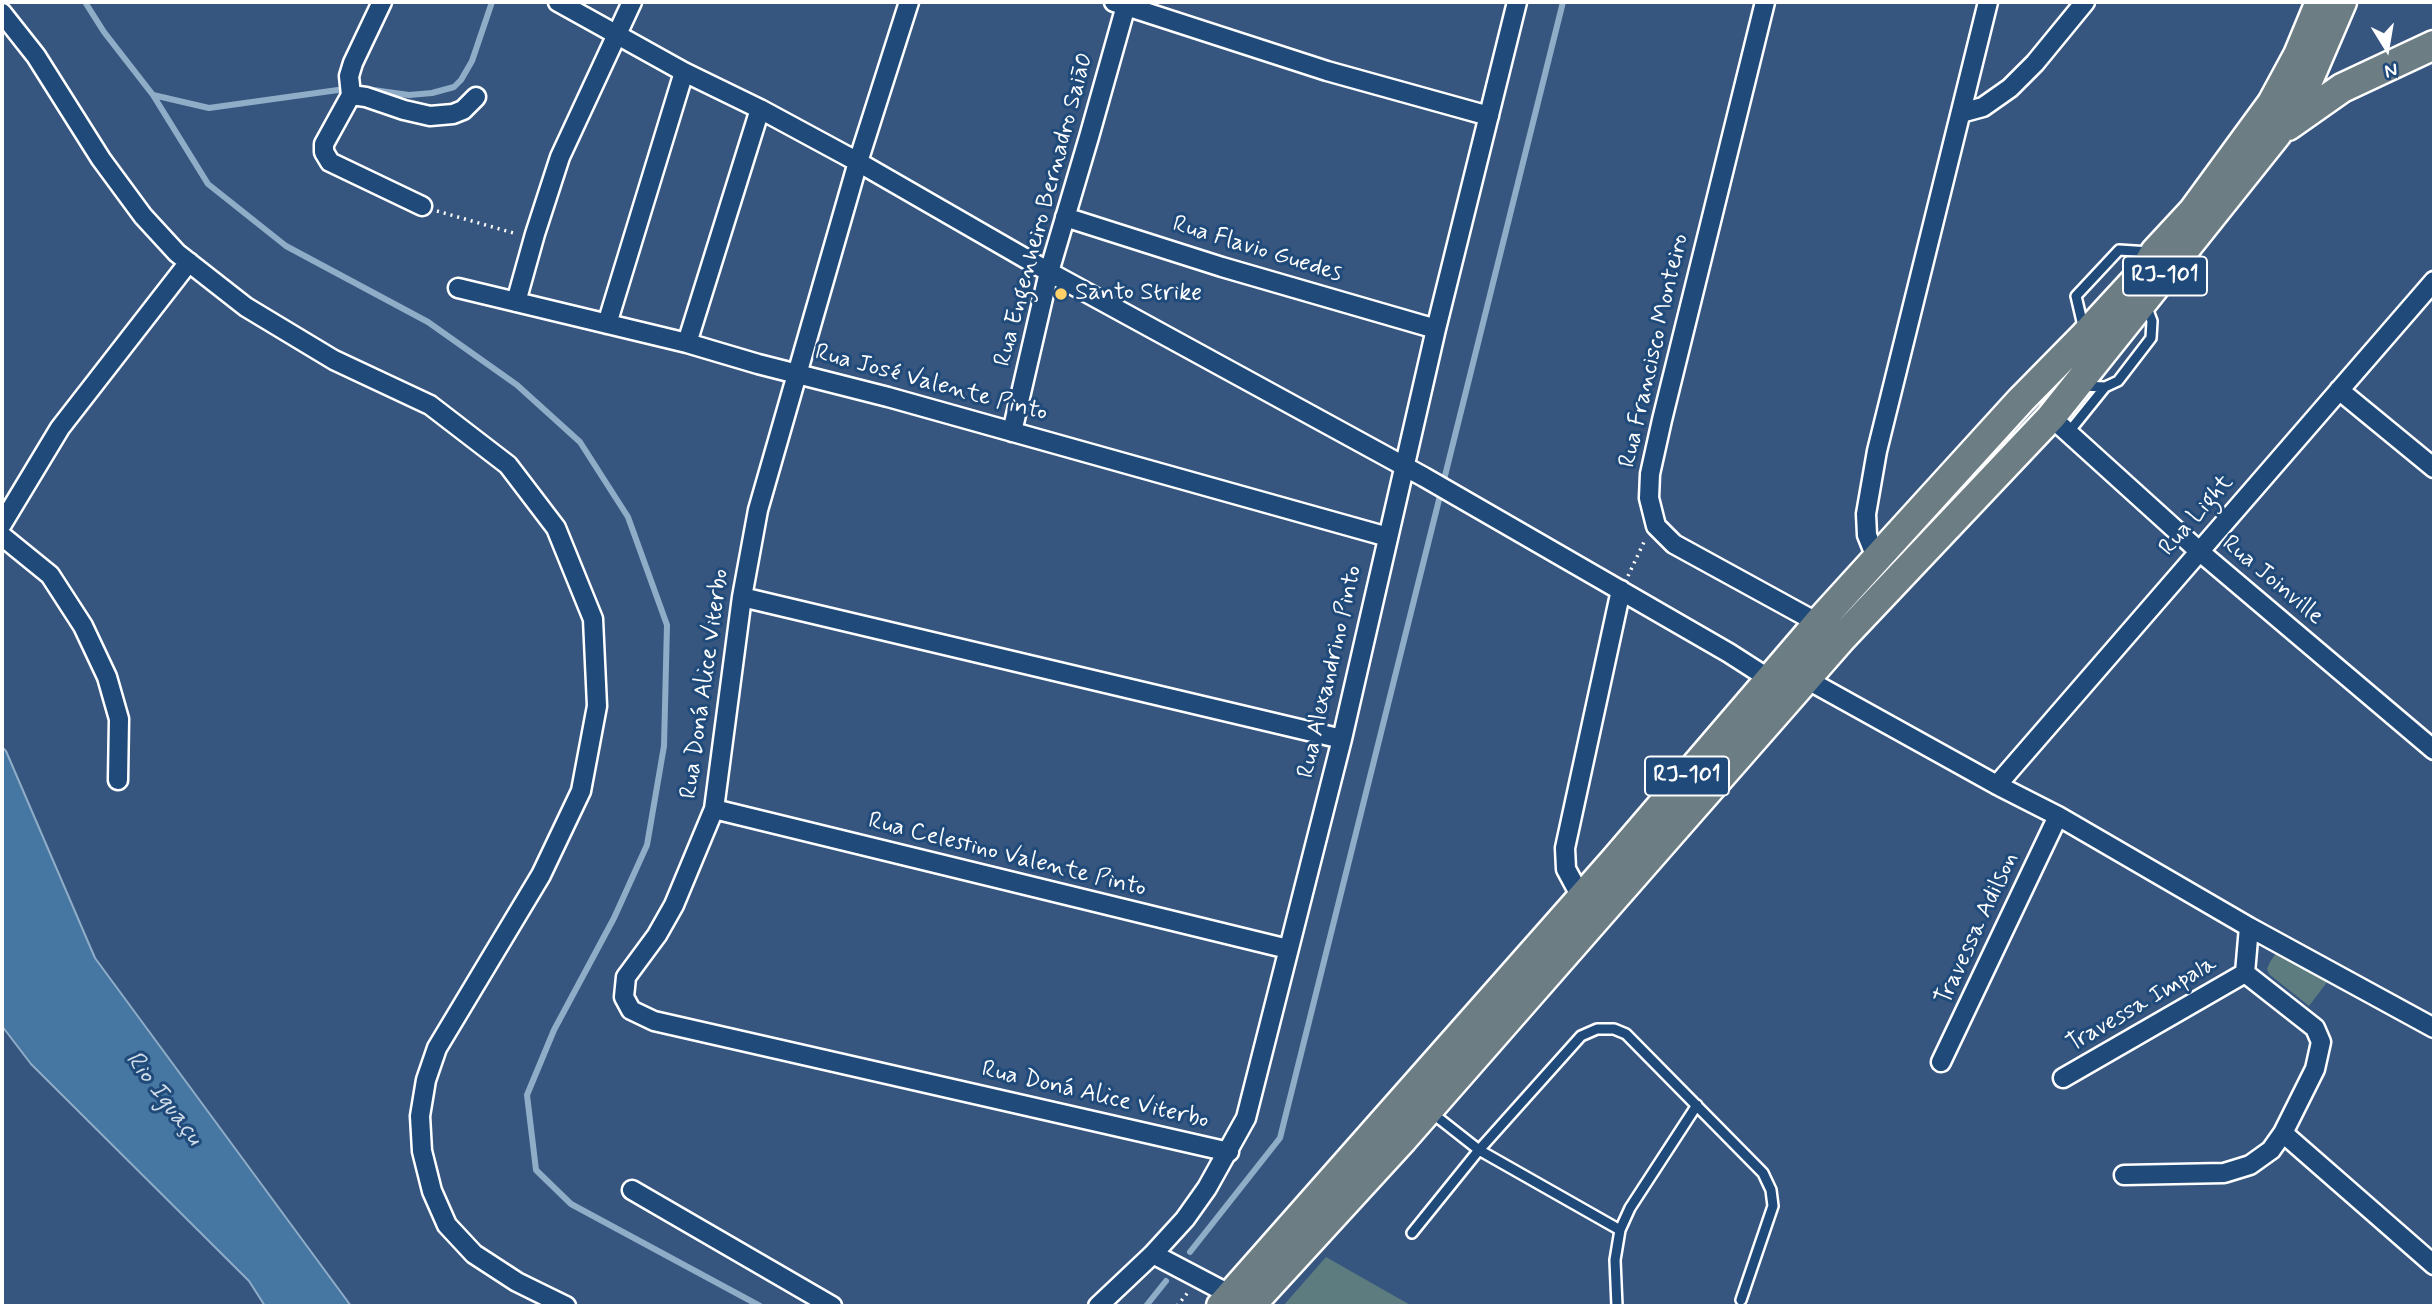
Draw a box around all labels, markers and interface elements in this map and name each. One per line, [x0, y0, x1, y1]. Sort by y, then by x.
north arrow [2352, 14, 2422, 84]
street label: Rua Engenheiro Bernadro Saiā0 [989, 50, 1101, 370]
text: N [2383, 57, 2400, 84]
street label: Rua Flavio Guedes [1169, 211, 1345, 289]
street label: Rua Francisco Monteiro [1614, 231, 1696, 471]
road number: RJ-101 [2123, 256, 2207, 296]
place label: Santo Strike [1075, 280, 1202, 308]
marker: Santo Strike [1053, 286, 1069, 302]
street label: Rua José Valente Pinto [812, 339, 1050, 429]
street label: Rua Light [2154, 469, 2240, 563]
street label: Rua Joinville [2215, 530, 2329, 632]
street label: Rua Alexandrino Pinto [1293, 563, 1369, 781]
street label: Rua Doná Alice Viterbo [676, 567, 736, 801]
road number: RJ-101 [1645, 756, 1729, 796]
street label: Rua Celestino Valente Pinto [865, 808, 1149, 904]
street label: Travessa Adilson [1930, 848, 2026, 1010]
street label: Travessa Impala [2062, 950, 2222, 1060]
water label: Rio Iguaçu [117, 1045, 209, 1153]
street label: Rua Doná Alice Viterbo [979, 1056, 1211, 1136]

